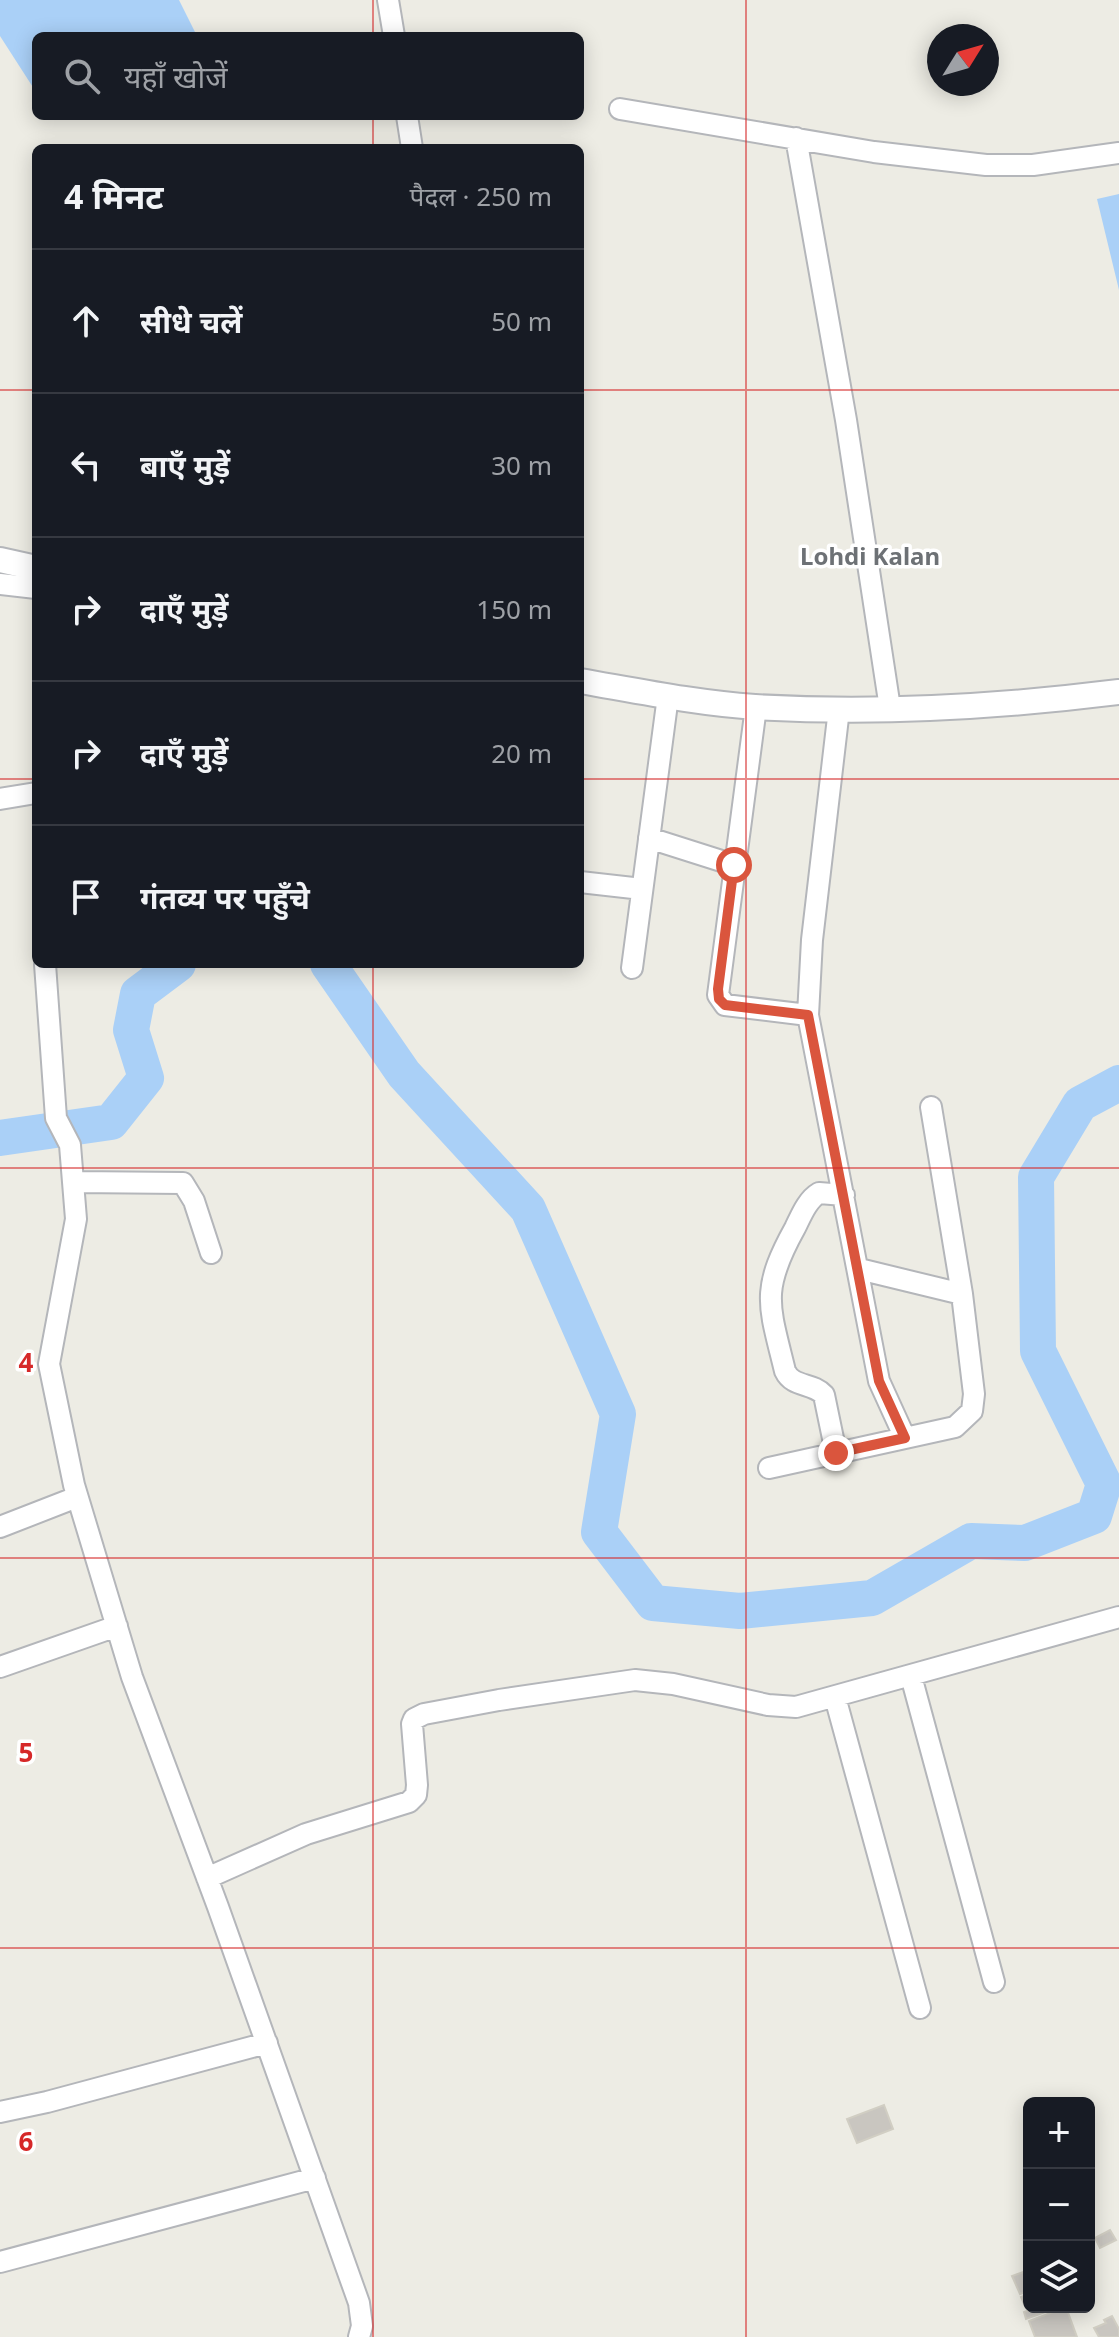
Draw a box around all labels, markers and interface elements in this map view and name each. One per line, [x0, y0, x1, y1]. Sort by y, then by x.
north arrow [927, 24, 999, 96]
search box [32, 32, 584, 120]
icon: search [60, 54, 104, 98]
text: यहाँ खोजें [124, 56, 227, 97]
text: 4 मिनट [64, 173, 164, 219]
text: पैदल · 250 m [410, 178, 552, 214]
icon: ahead [64, 299, 108, 343]
text: सीधे चलें [140, 301, 242, 342]
text: 50 m [491, 303, 552, 339]
icon: left [64, 443, 108, 487]
text: बाएँ मुड़ें [140, 445, 230, 486]
text: 30 m [491, 447, 552, 483]
district label: Lohdi Kalan [800, 539, 940, 572]
icon: right [64, 587, 108, 631]
text: दाएँ मुड़ें [140, 589, 228, 630]
text: 150 m [476, 591, 552, 627]
icon: right [64, 731, 108, 775]
text: दाएँ मुड़ें [140, 733, 228, 774]
text: 20 m [491, 735, 552, 771]
route start [716, 847, 752, 883]
icon: arrive [64, 875, 108, 919]
text: गंतव्य पर पहुँचे [140, 877, 310, 918]
text: 4 [19, 1344, 34, 1380]
route end [818, 1435, 854, 1471]
text: 5 [19, 1734, 33, 1770]
map controls [1023, 2097, 1095, 2313]
button: + [1023, 2097, 1095, 2169]
text: 6 [19, 2123, 34, 2159]
button: − [1023, 2169, 1095, 2241]
button: layers [1023, 2241, 1095, 2313]

